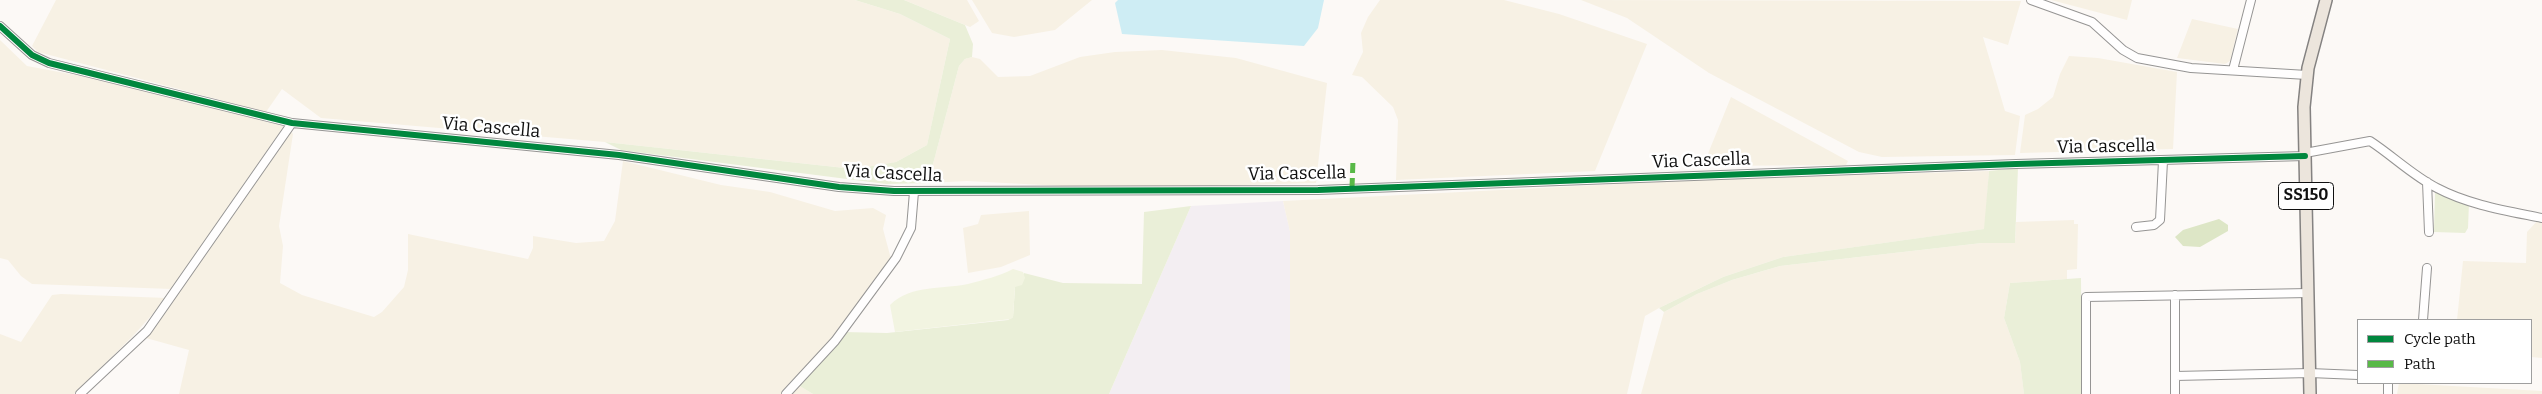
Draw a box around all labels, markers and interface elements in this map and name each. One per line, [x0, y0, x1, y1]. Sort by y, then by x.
street label: Via Cascella [441, 113, 541, 143]
street label: Via Cascella [2056, 135, 2156, 159]
street label: Via Cascella [1651, 148, 1751, 174]
street label: Via Cascella [843, 161, 943, 187]
street label: Via Cascella [1247, 162, 1347, 186]
road number: SS150 [2278, 182, 2334, 210]
legend [2357, 319, 2532, 384]
text: Cycle path [2404, 330, 2476, 348]
text: Path [2404, 355, 2435, 373]

